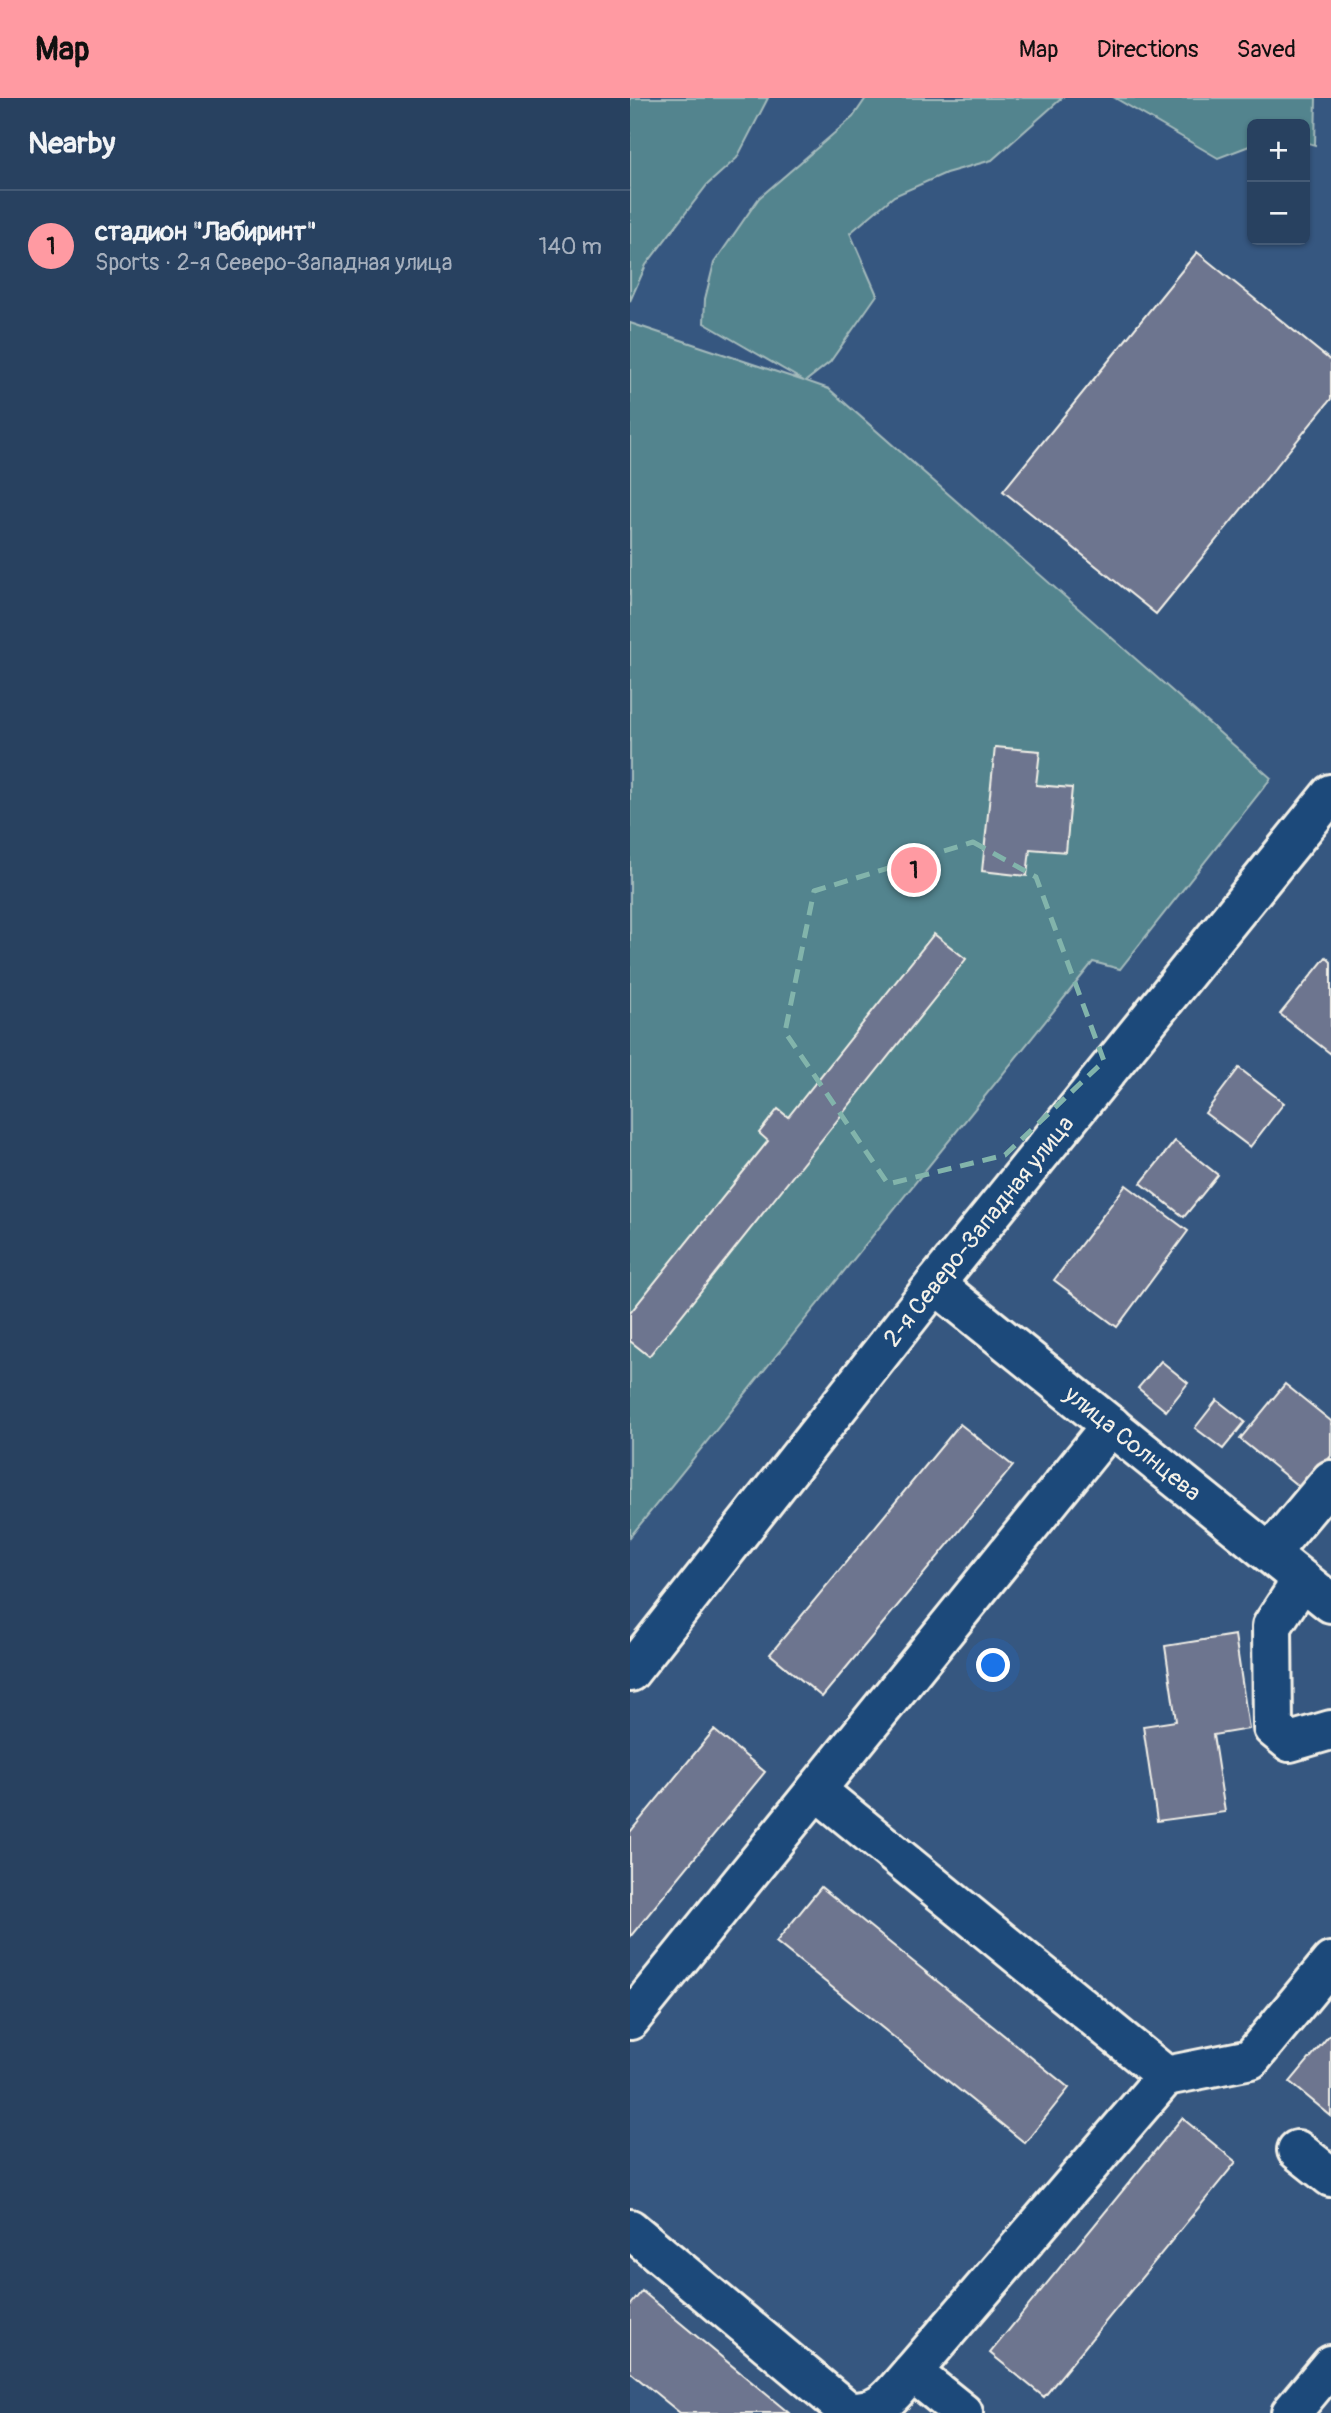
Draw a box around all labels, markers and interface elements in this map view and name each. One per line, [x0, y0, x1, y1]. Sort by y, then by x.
text: Map [35, 29, 90, 70]
text: Map [1019, 35, 1059, 64]
text: Directions [1097, 35, 1198, 64]
text: Saved [1236, 35, 1296, 64]
map controls [1247, 119, 1310, 245]
button: + [1247, 119, 1310, 182]
text: Nearby [28, 125, 115, 162]
button: − [1247, 182, 1310, 245]
text: стадион "Лабиринт" [95, 216, 317, 248]
text: 1 [47, 232, 56, 261]
text: 140 m [539, 232, 602, 261]
text: Sports · 2-я Северо-Западная улица [95, 248, 452, 277]
pin: 1 [891, 844, 937, 896]
street label: 2-я Северо-Западная улица [877, 1110, 1080, 1353]
street label: улица Солнцева [1058, 1379, 1207, 1507]
your location [976, 1648, 1010, 1682]

